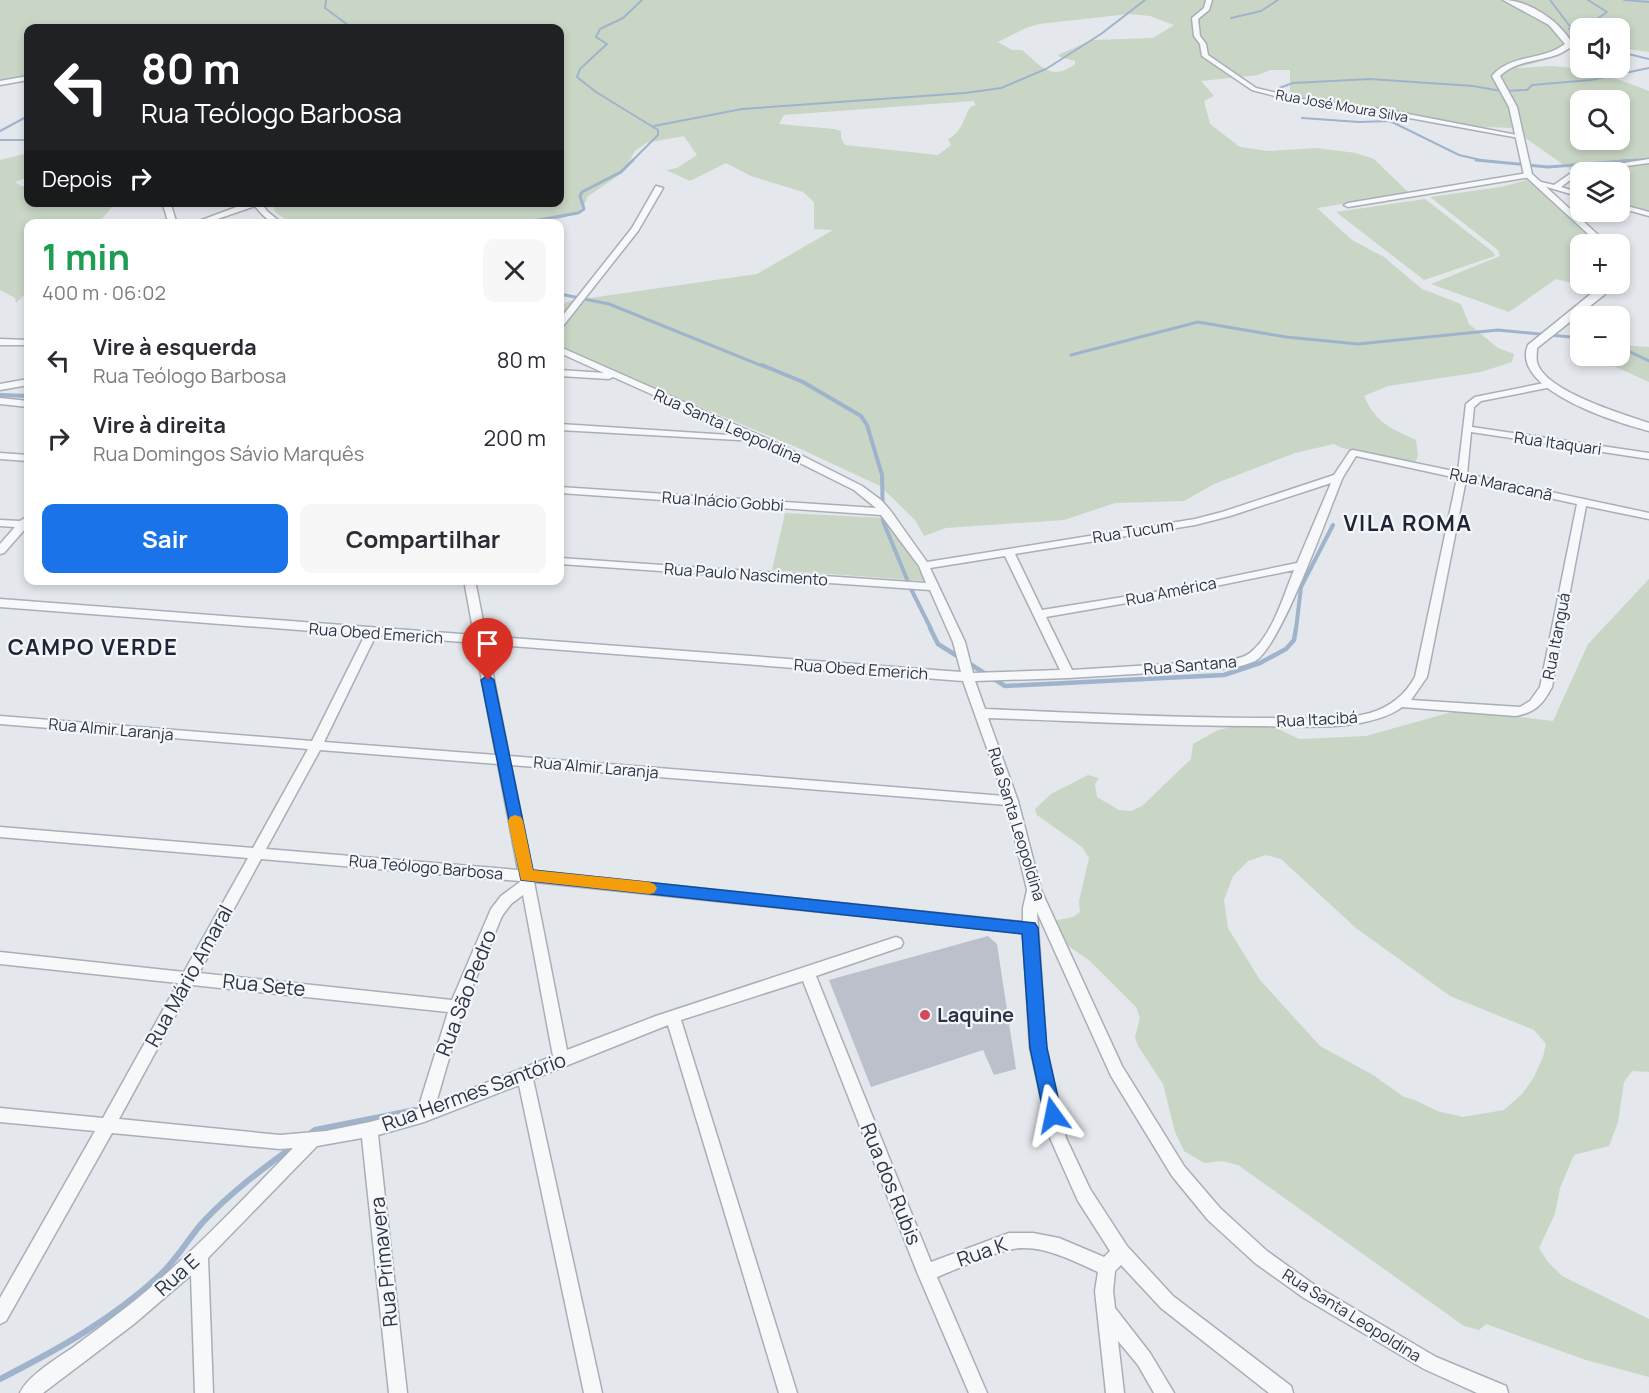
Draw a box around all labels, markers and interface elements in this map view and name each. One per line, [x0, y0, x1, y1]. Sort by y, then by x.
map controls [1570, 18, 1630, 366]
button: sound [1570, 18, 1630, 78]
text: 80 m [141, 39, 241, 97]
icon: left [42, 48, 120, 126]
street label: Rua José Moura Silva [1274, 85, 1410, 127]
button: search [1570, 90, 1630, 150]
text: Rua Teólogo Barbosa [141, 94, 402, 131]
icon: right [124, 162, 157, 195]
button: layers [1570, 162, 1630, 222]
text: Depois [42, 164, 112, 194]
text: 1 min [42, 232, 130, 281]
button: + [1570, 234, 1630, 294]
button: close [483, 239, 546, 302]
text: 400 m · 06:02 [42, 279, 166, 306]
button: − [1570, 306, 1630, 366]
text: Vire à esquerda [93, 332, 257, 362]
icon: left [42, 344, 75, 377]
text: 80 m [497, 345, 546, 375]
text: Rua Teólogo Barbosa [93, 362, 286, 389]
street label: Rua Santa Leopoldina [651, 383, 805, 469]
text: Vire à direita [93, 410, 226, 440]
icon: right [42, 422, 75, 455]
text: 200 m [484, 423, 546, 453]
street label: Rua Itaquari [1513, 426, 1603, 460]
text: Rua Domingos Sávio Marquês [93, 440, 364, 467]
street label: Rua Maracanã [1448, 462, 1554, 506]
street label: Rua Inácio Gobbi [661, 486, 785, 516]
button: Sair [42, 504, 288, 573]
button: Compartilhar [300, 504, 546, 573]
district label: VILA ROMA [1343, 508, 1473, 538]
street label: Rua Tucum [1091, 514, 1175, 548]
street label: Rua Paulo Nascimento [663, 557, 829, 591]
street label: Rua América [1124, 571, 1218, 611]
street label: Rua Itanguá [1537, 591, 1575, 681]
street label: Rua Obed Emerich [308, 617, 444, 649]
pin [462, 618, 513, 680]
icon: arrive [471, 627, 504, 660]
district label: CAMPO VERDE [8, 632, 178, 662]
street label: Rua Santana [1142, 650, 1238, 680]
street label: Rua Obed Emerich [793, 653, 929, 685]
street label: Rua Itacibá [1276, 706, 1358, 732]
street label: Rua Almir Laranja [47, 713, 175, 745]
street label: Rua Santa Leopoldina [983, 744, 1051, 904]
street label: Rua Almir Laranja [532, 751, 660, 783]
street label: Rua Teólogo Barbosa [348, 849, 504, 885]
street label: Rua Mário Amaral [138, 900, 239, 1052]
street label: Rua São Pedro [429, 926, 502, 1060]
street label: Rua Sete [221, 967, 307, 1002]
place label: Laquine [937, 1001, 1014, 1028]
marker: Laquine [918, 1008, 932, 1022]
street label: Rua Hermes Santório [378, 1046, 570, 1137]
position arrow [1021, 1083, 1085, 1147]
street label: Rua dos Rubis [855, 1119, 928, 1249]
street label: Rua Primavera [363, 1196, 404, 1328]
street label: Rua K [953, 1230, 1011, 1273]
street label: Rua E [149, 1248, 205, 1302]
street label: Rua Santa Leopoldina [1278, 1263, 1426, 1367]

